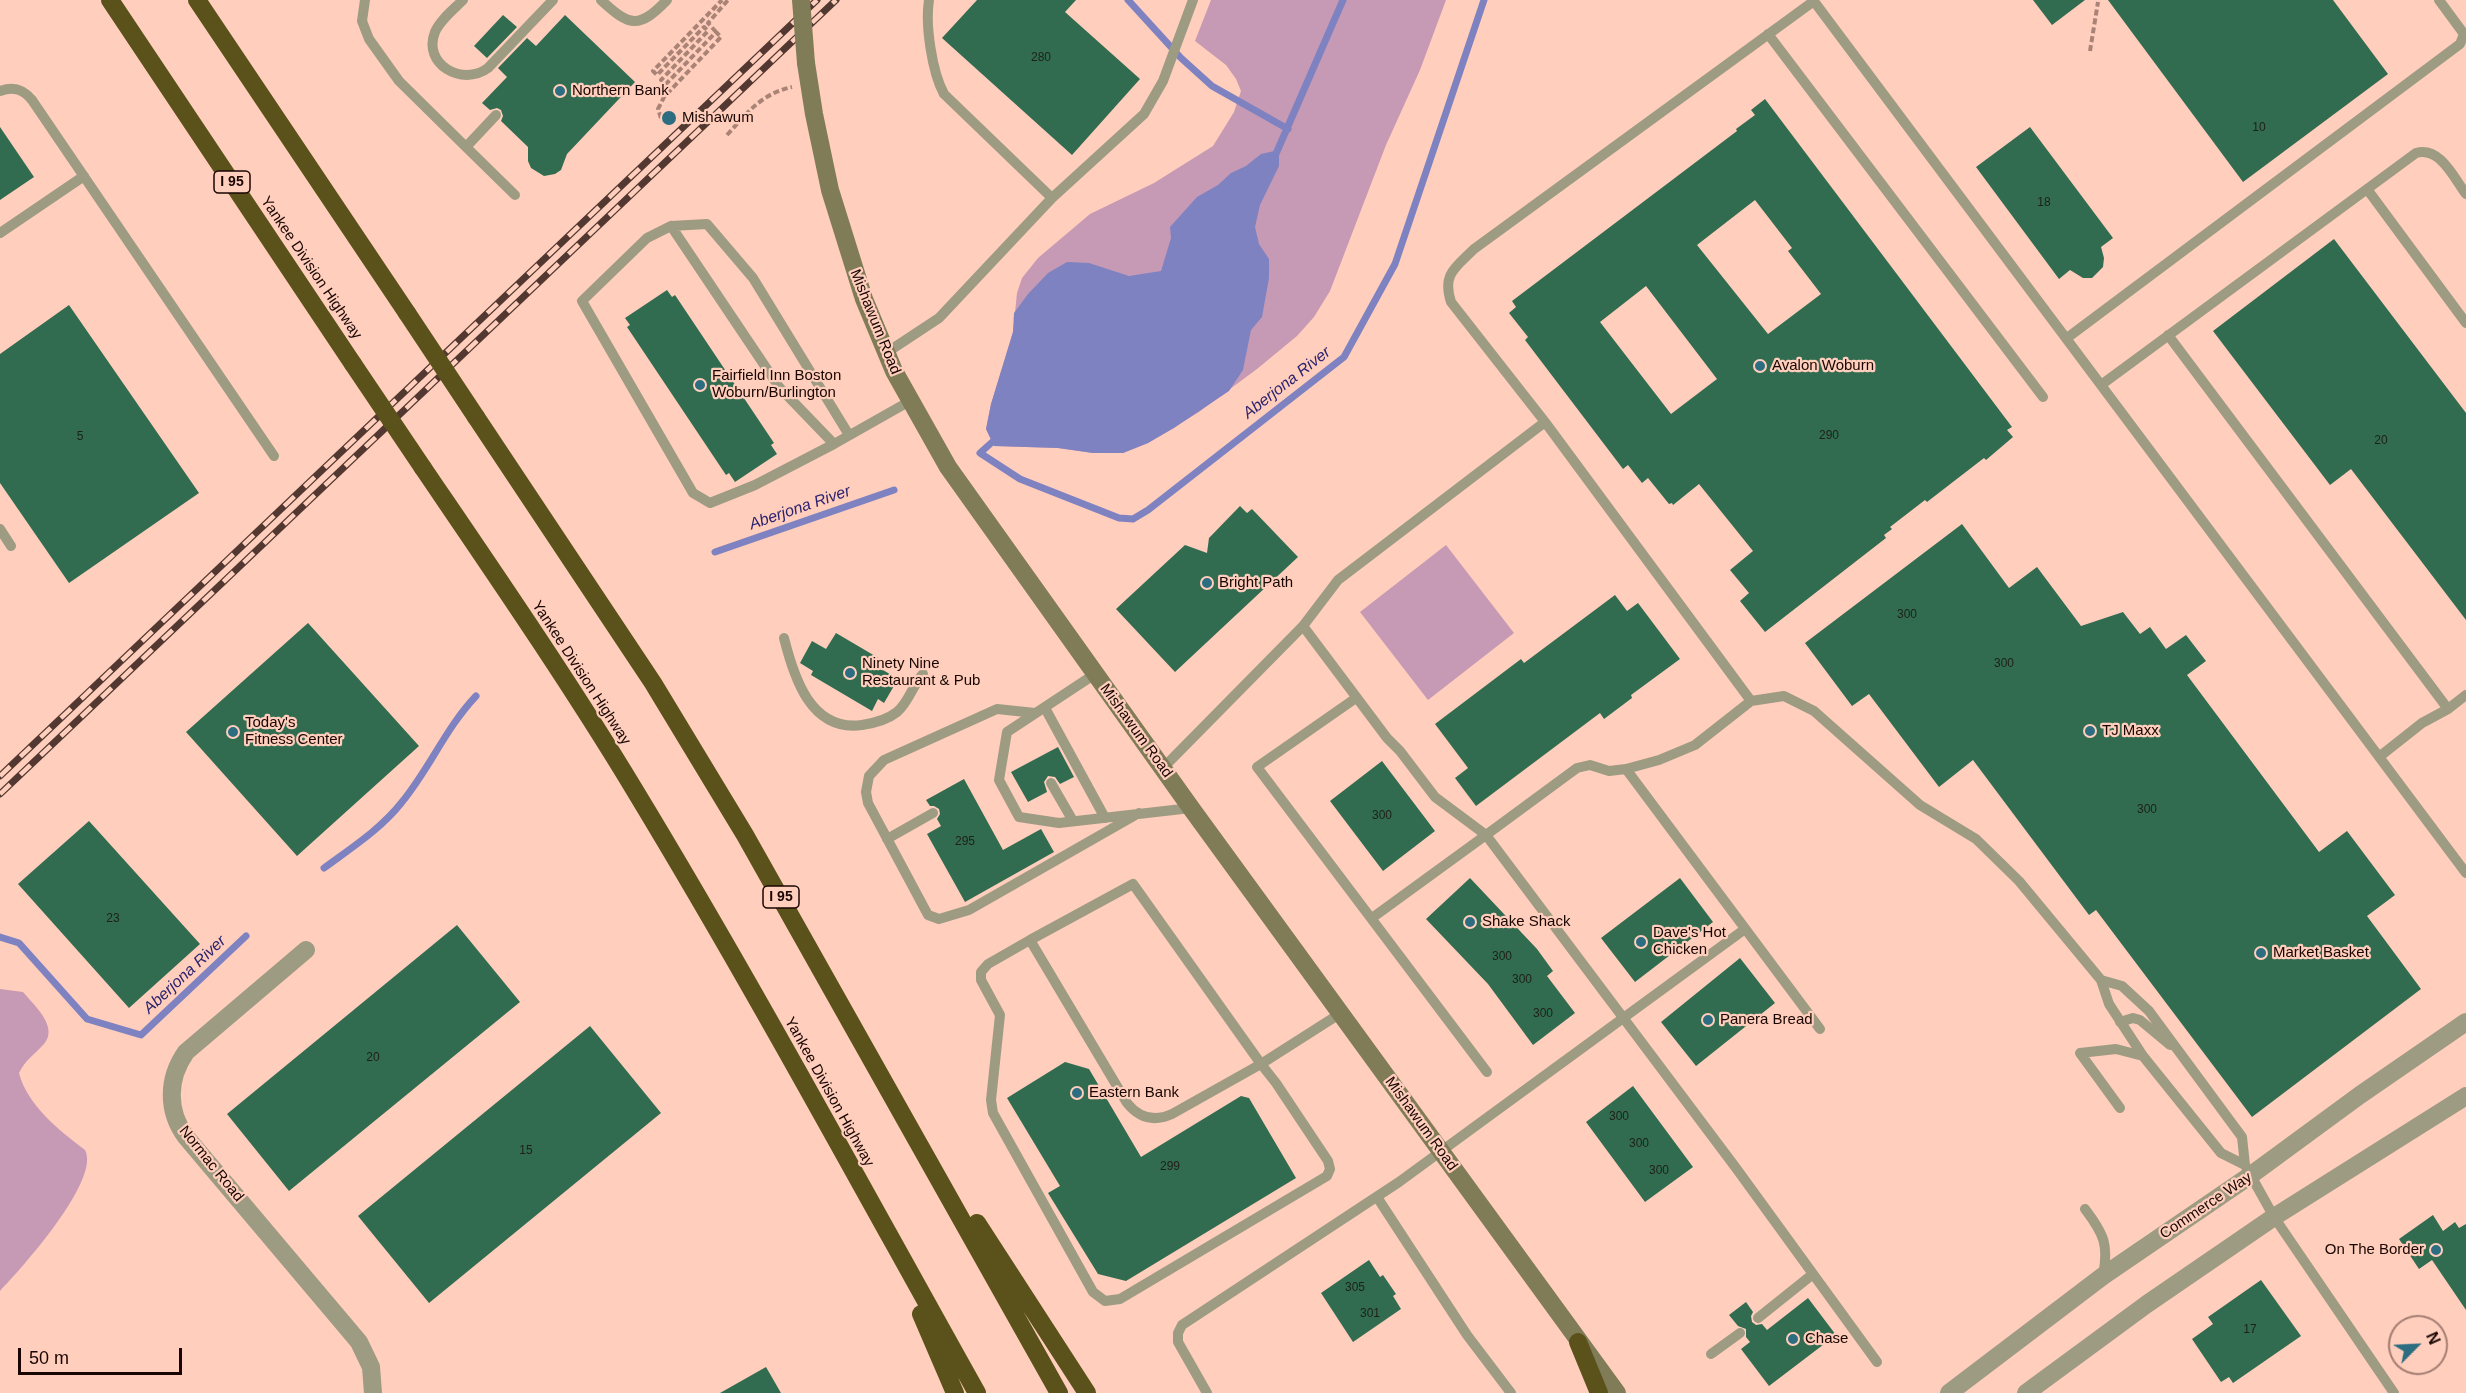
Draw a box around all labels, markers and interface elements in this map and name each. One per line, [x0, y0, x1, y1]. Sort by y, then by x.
house number: 280 [1031, 51, 1051, 65]
place label: Northern Bank [572, 82, 669, 100]
marker: Northern Bank [553, 84, 567, 98]
marker: Mishawum [660, 109, 678, 127]
place label: Mishawum [682, 109, 754, 127]
house number: 10 [2252, 121, 2266, 135]
road number: I 95 [214, 171, 250, 193]
street label: Yankee Division Highway [257, 193, 365, 343]
house number: 18 [2037, 196, 2051, 210]
street label: Mishawum Road [846, 267, 904, 377]
water label: Aberjona River [1239, 343, 1335, 423]
place label: Avalon Woburn [1772, 357, 1874, 375]
marker: Avalon Woburn [1753, 359, 1767, 373]
place label: Fairfield Inn Boston Woburn/Burlington [712, 367, 841, 402]
marker: Fairfield Inn Boston Woburn/Burlington [693, 378, 707, 392]
house number: 290 [1819, 429, 1839, 443]
house number: 5 [77, 430, 83, 444]
house number: 20 [2374, 434, 2388, 448]
water label: Aberjona River [747, 482, 853, 534]
place label: Bright Path [1219, 574, 1293, 592]
marker: Bright Path [1200, 576, 1214, 590]
street label: Yankee Division Highway [528, 598, 634, 748]
house number: 300 [1897, 608, 1917, 622]
place label: Ninety Nine Restaurant & Pub [862, 655, 980, 690]
house number: 300 [1994, 657, 2014, 671]
marker: Ninety Nine Restaurant & Pub [843, 666, 857, 680]
street label: Mishawum Road [1096, 681, 1176, 781]
place label: Today's Fitness Center [245, 714, 343, 749]
place label: TJ Maxx [2102, 722, 2159, 740]
marker: TJ Maxx [2083, 724, 2097, 738]
marker: Today's Fitness Center [226, 725, 240, 739]
house number: 300 [2137, 803, 2157, 817]
house number: 300 [1372, 809, 1392, 823]
house number: 295 [955, 835, 975, 849]
road number: I 95 [763, 886, 799, 908]
house number: 23 [106, 912, 120, 926]
place label: Shake Shack [1482, 913, 1570, 931]
marker: Shake Shack [1463, 915, 1477, 929]
place label: Dave's Hot Chicken [1653, 924, 1726, 959]
water label: Aberjona River [140, 932, 230, 1018]
marker: Dave's Hot Chicken [1634, 935, 1648, 949]
place label: Market Basket [2273, 944, 2369, 962]
marker: Market Basket [2254, 946, 2268, 960]
house number: 300 [1492, 950, 1512, 964]
house number: 300 [1512, 973, 1532, 987]
house number: 300 [1533, 1007, 1553, 1021]
place label: Panera Bread [1720, 1011, 1813, 1029]
marker: Panera Bread [1701, 1013, 1715, 1027]
street label: Yankee Division Highway [780, 1014, 878, 1170]
house number: 20 [366, 1051, 380, 1065]
street label: Mishawum Road [1381, 1074, 1461, 1174]
place label: Eastern Bank [1089, 1084, 1179, 1102]
marker: Eastern Bank [1070, 1086, 1084, 1100]
house number: 300 [1609, 1110, 1629, 1124]
street label: Normac Road [175, 1122, 247, 1206]
house number: 300 [1629, 1137, 1649, 1151]
house number: 15 [519, 1144, 533, 1158]
house number: 299 [1160, 1160, 1180, 1174]
house number: 300 [1649, 1164, 1669, 1178]
street label: Commerce Way [2157, 1169, 2255, 1243]
place label: On The Border [2325, 1241, 2424, 1259]
marker: On The Border [2429, 1243, 2443, 1257]
house number: 305 [1345, 1281, 1365, 1295]
house number: 301 [1360, 1307, 1380, 1321]
north arrow [2388, 1315, 2448, 1375]
house number: 17 [2243, 1323, 2257, 1337]
place label: Chase [1805, 1330, 1848, 1348]
text: N [2423, 1330, 2443, 1347]
marker: Chase [1786, 1332, 1800, 1346]
scale bar [21, 1336, 184, 1374]
text: 50 m [29, 1348, 69, 1368]

